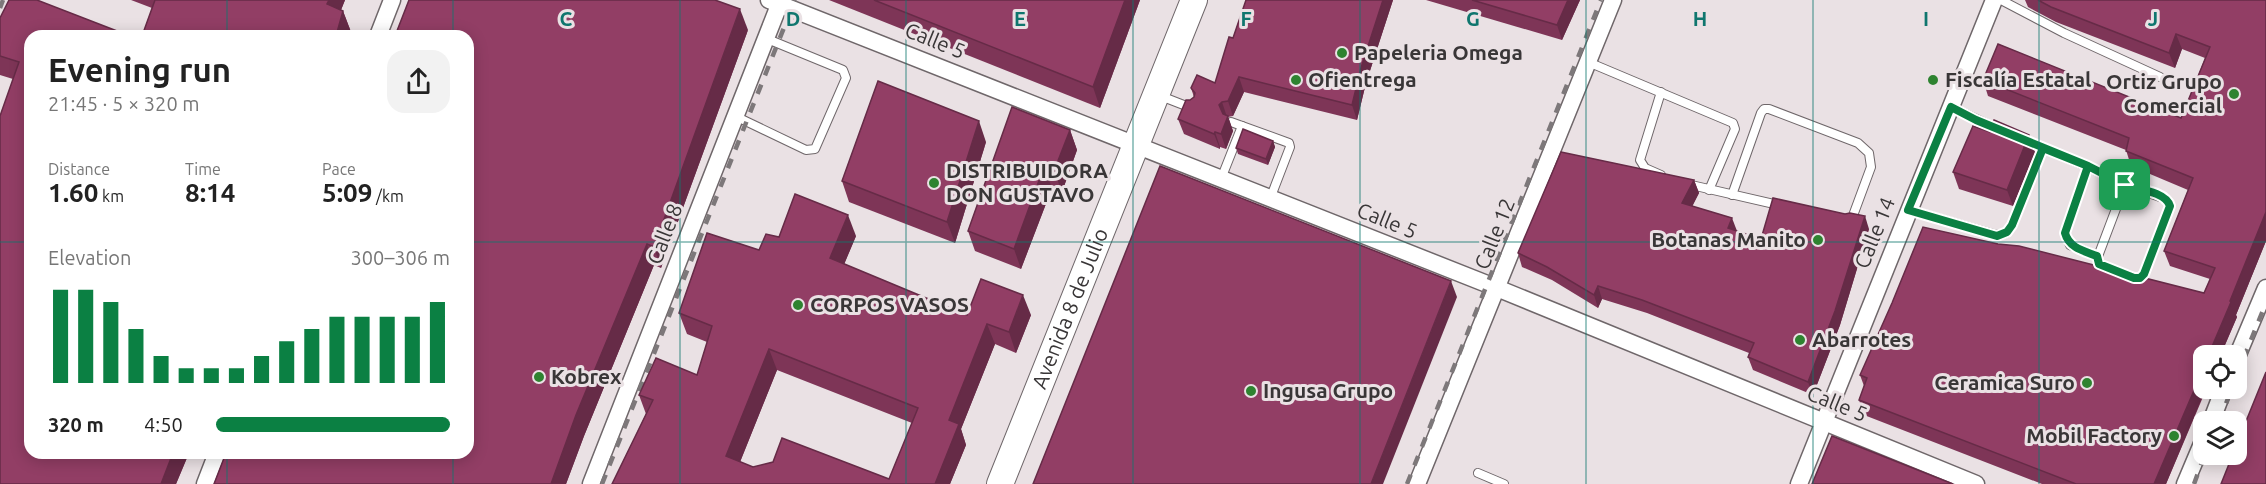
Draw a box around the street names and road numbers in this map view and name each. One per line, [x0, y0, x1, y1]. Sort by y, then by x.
street label: Calle 5 [902, 17, 969, 63]
street label: Calle 14 [1849, 193, 1899, 272]
street label: Calle 12 [1469, 194, 1519, 273]
street label: Calle 5 [1354, 197, 1421, 243]
street label: Calle 8 [642, 200, 687, 267]
street label: Avenida 8 de Julio [1026, 224, 1112, 392]
street label: Calle 5 [1804, 380, 1871, 426]

